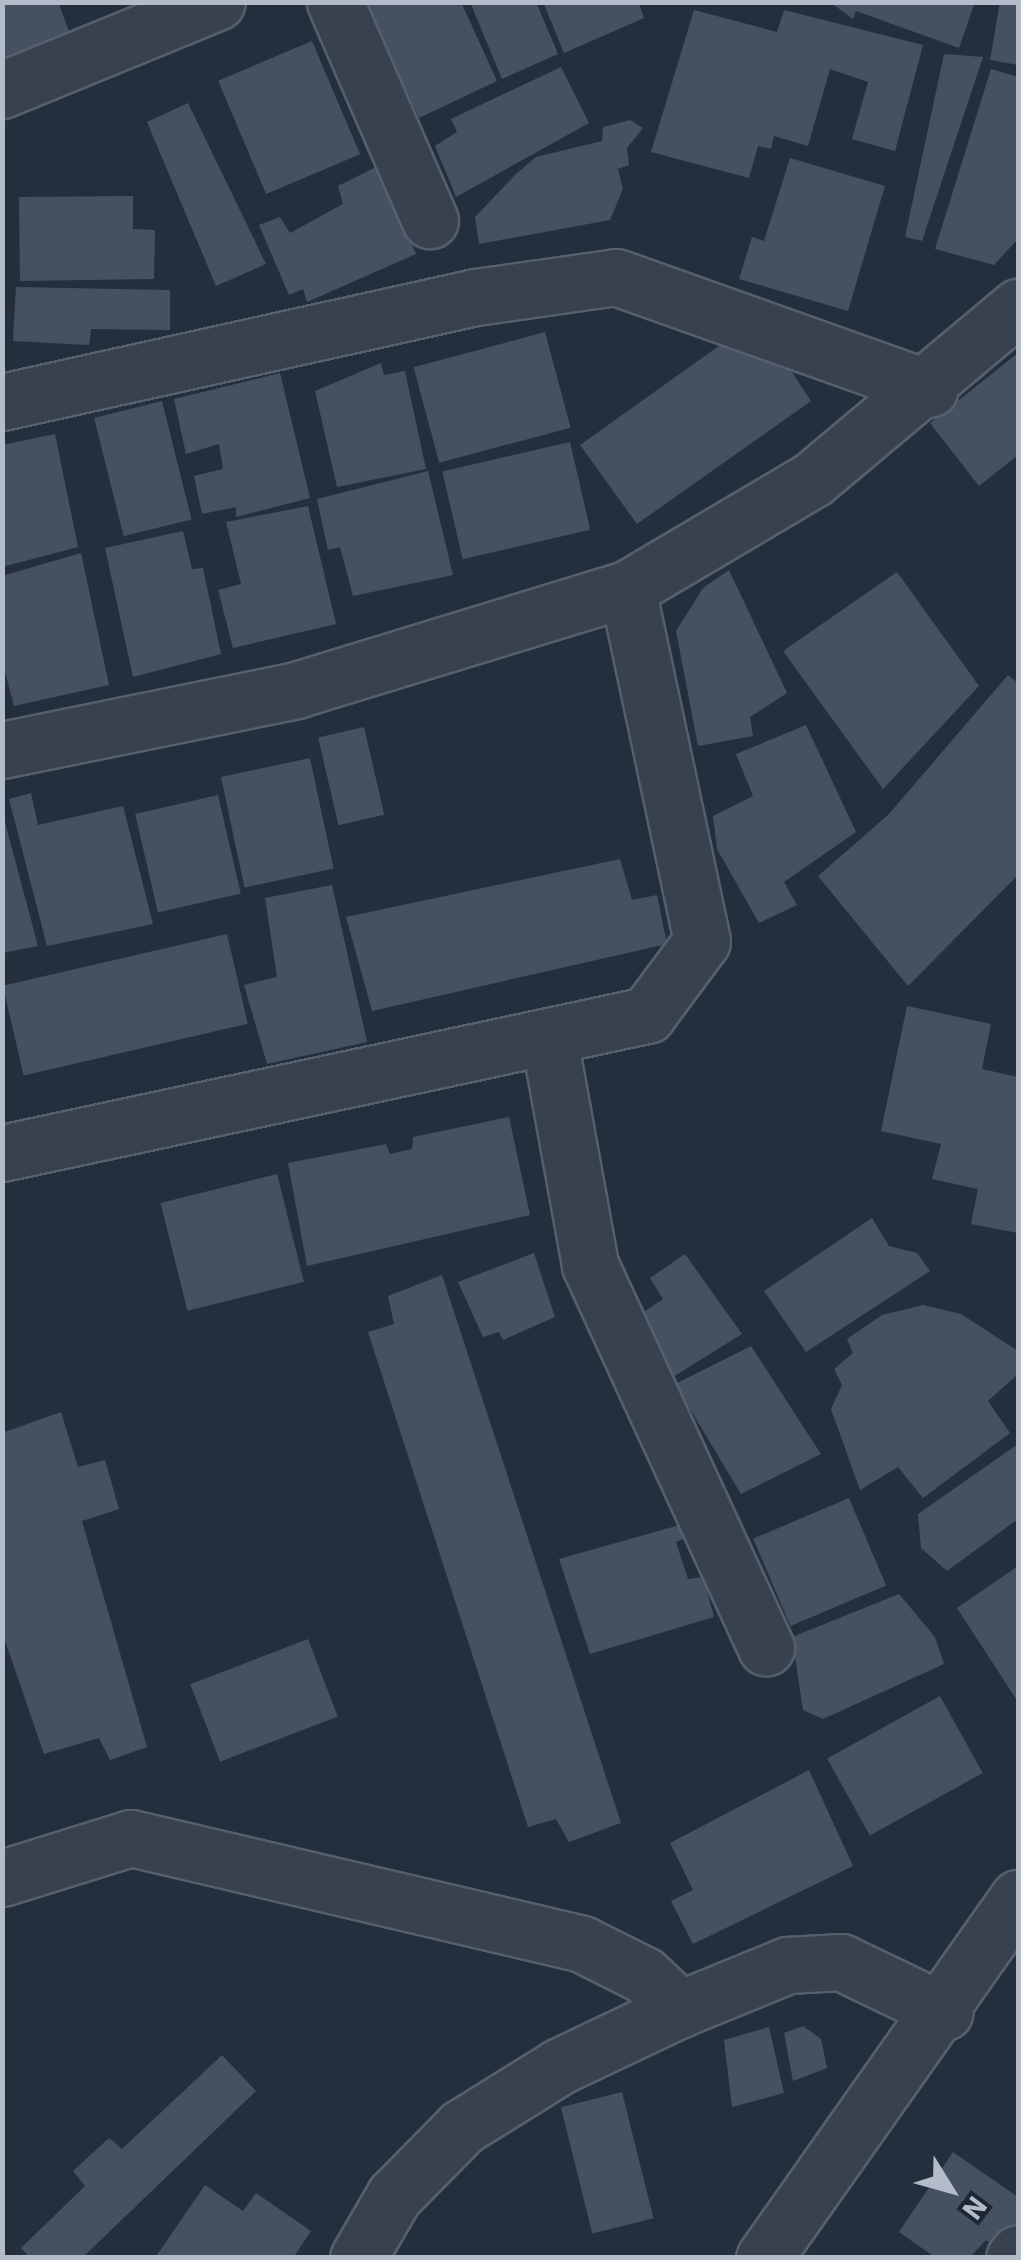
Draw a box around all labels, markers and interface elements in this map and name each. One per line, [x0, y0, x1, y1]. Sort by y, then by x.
north arrow [901, 2140, 1001, 2240]
text: N [954, 2189, 996, 2228]

